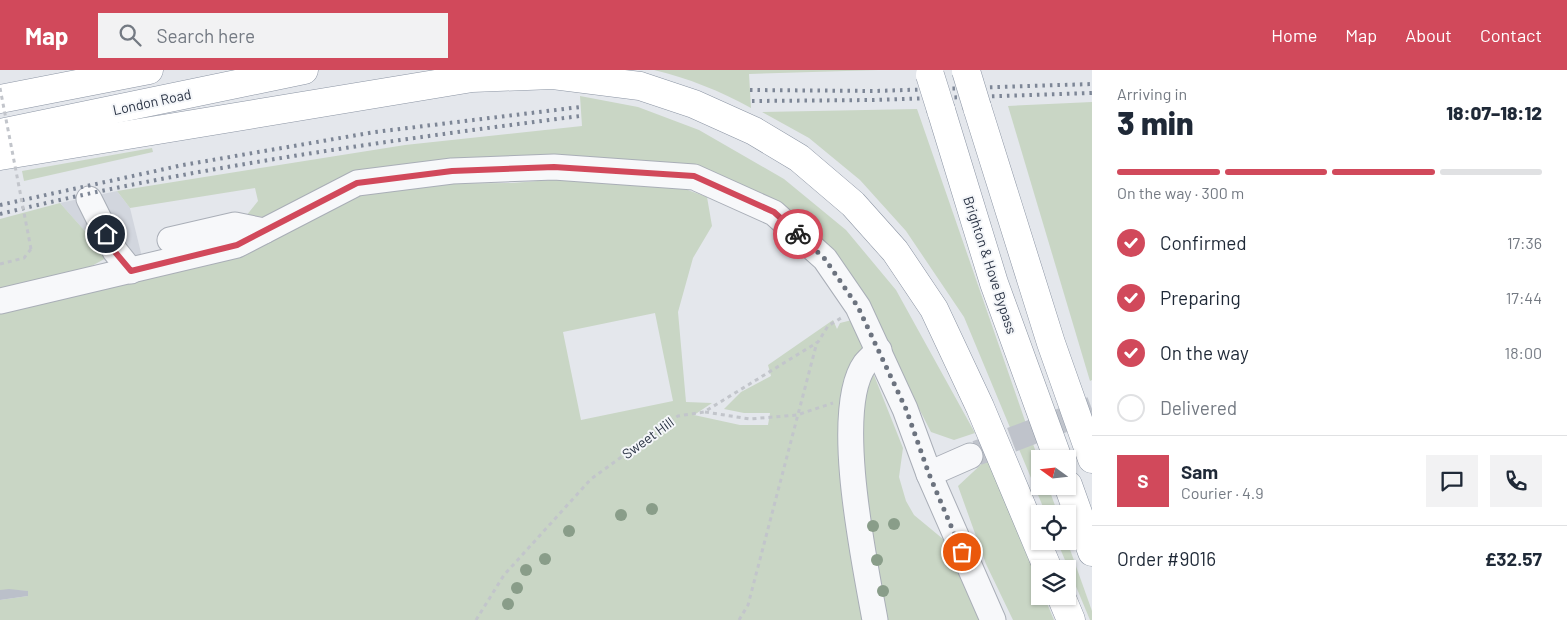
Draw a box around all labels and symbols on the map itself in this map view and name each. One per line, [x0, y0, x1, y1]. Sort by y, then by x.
street label: London Road [111, 85, 193, 118]
street label: Brighton & Hove Bypass [960, 194, 1021, 336]
courier [773, 209, 823, 259]
pin [85, 213, 127, 255]
street label: Sweet Hill [618, 413, 677, 462]
north arrow [1031, 450, 1076, 495]
pin [941, 531, 983, 573]

